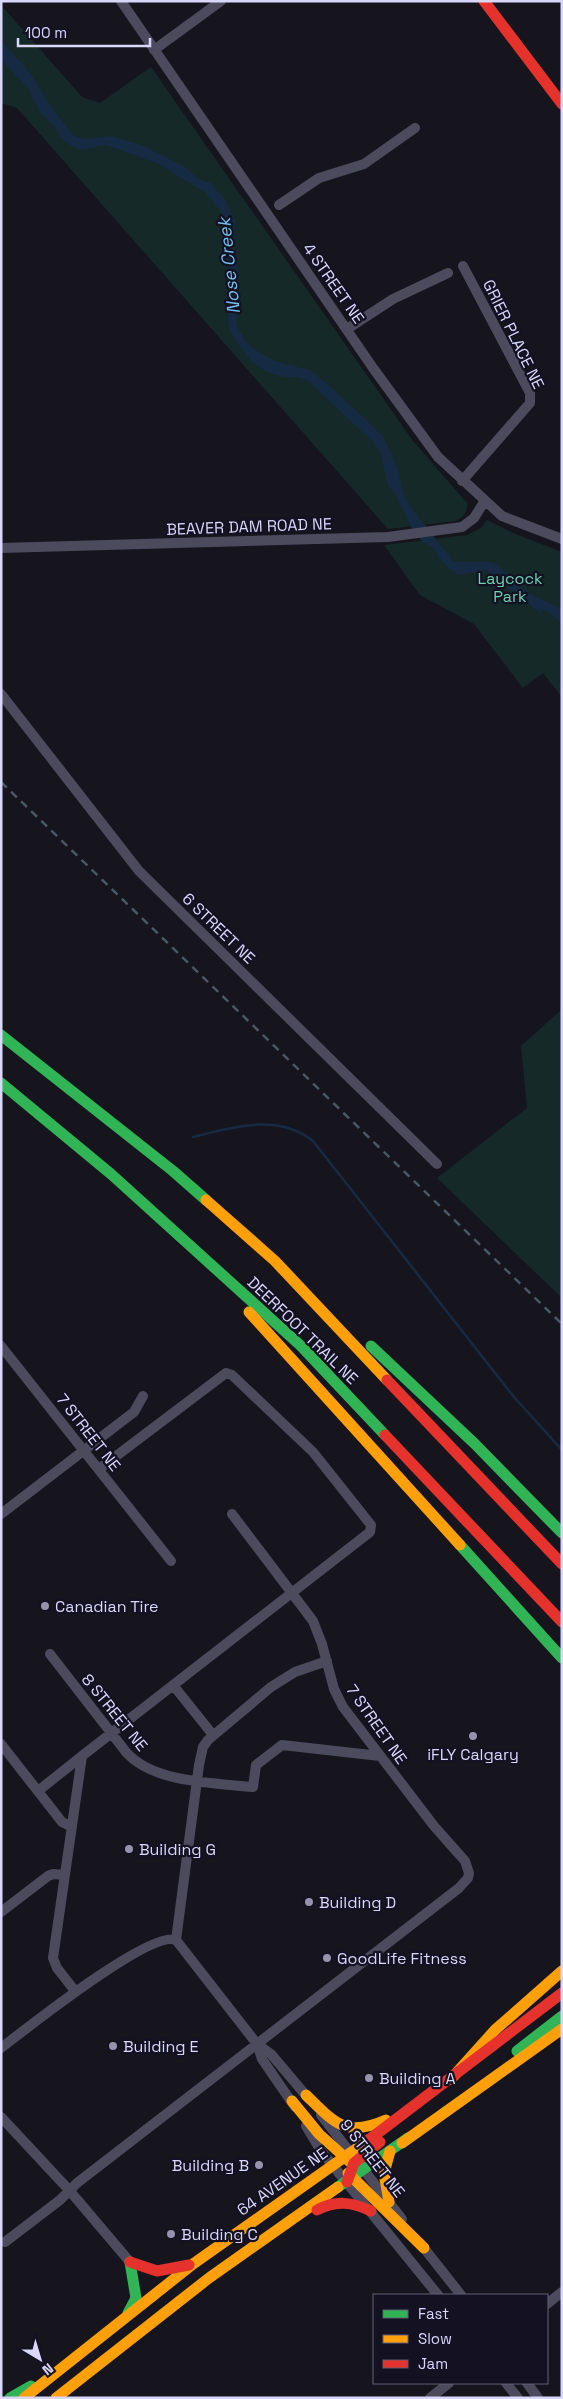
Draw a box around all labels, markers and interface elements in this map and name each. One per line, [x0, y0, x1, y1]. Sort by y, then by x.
scale bar [18, 15, 150, 47]
text: 100 m [25, 23, 67, 42]
water label: Nose Creek [212, 214, 245, 315]
street label: 4 STREET NE [298, 239, 369, 328]
street label: GRIER PLACE NE [478, 276, 549, 392]
street label: BEAVER DAM ROAD NE [166, 513, 332, 540]
park label: Laycock Park [477, 568, 543, 607]
street label: 6 STREET NE [178, 888, 260, 968]
street label: DEERFOOT TRAIL NE [243, 1272, 363, 1389]
street label: 7 STREET NE [52, 1389, 125, 1475]
place label: Canadian Tire [55, 1596, 159, 1617]
marker: Canadian Tire [39, 1600, 51, 1612]
street label: 8 STREET NE [77, 1669, 152, 1755]
street label: 7 STREET NE [341, 1680, 412, 1768]
marker: iFLY Calgary [467, 1730, 479, 1742]
place label: iFLY Calgary [427, 1744, 519, 1765]
place label: Building G [139, 1839, 216, 1860]
marker: Building G [123, 1843, 135, 1855]
place label: Building D [319, 1892, 396, 1913]
marker: Building D [303, 1896, 315, 1908]
place label: GoodLife Fitness [337, 1948, 467, 1969]
marker: GoodLife Fitness [321, 1952, 333, 1964]
place label: Building E [123, 2036, 199, 2057]
marker: Building E [107, 2040, 119, 2052]
place label: Building A [379, 2068, 456, 2089]
marker: Building A [363, 2072, 375, 2084]
street label: 9 STREET NE [336, 2115, 410, 2202]
street label: 64 AVENUE NE [233, 2142, 332, 2220]
place label: Building B [172, 2155, 249, 2176]
marker: Building B [253, 2159, 265, 2171]
place label: Building C [181, 2224, 258, 2245]
marker: Building C [165, 2228, 177, 2240]
legend [373, 2294, 548, 2384]
text: Fast [418, 2304, 449, 2323]
text: Slow [418, 2329, 452, 2348]
north arrow [15, 2334, 65, 2384]
text: Jam [418, 2354, 448, 2373]
text: N [39, 2359, 57, 2379]

